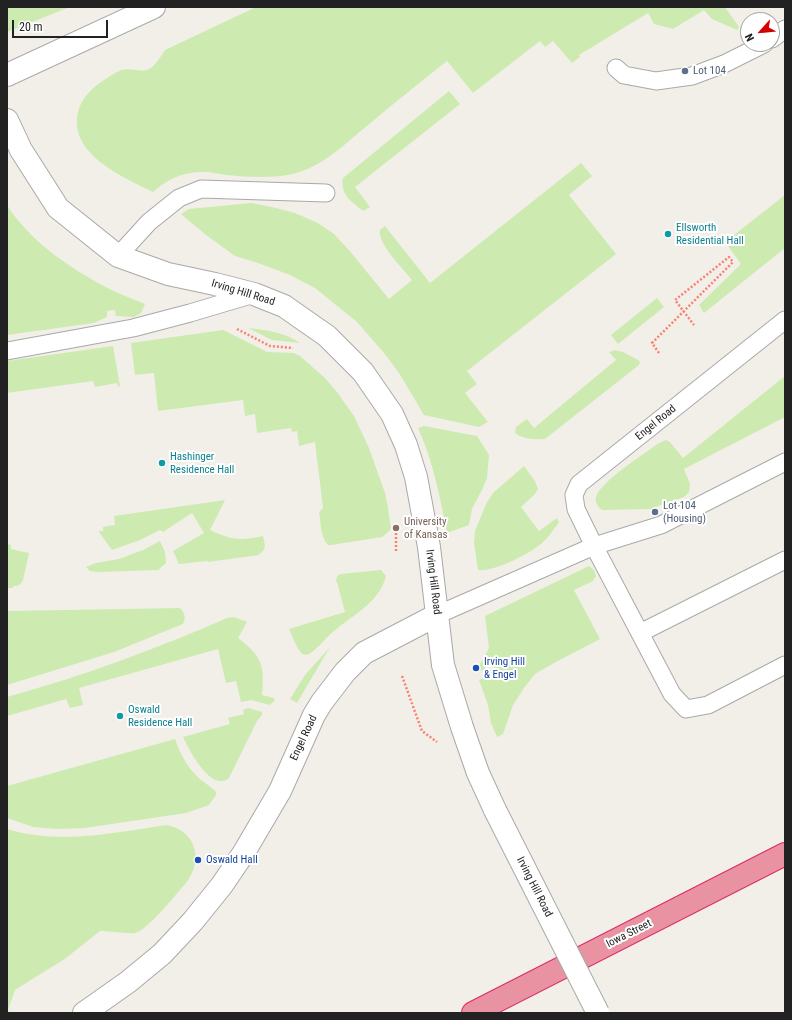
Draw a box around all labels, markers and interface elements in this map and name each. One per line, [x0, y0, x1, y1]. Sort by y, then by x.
scale bar [14, 12, 110, 38]
north arrow [740, 12, 780, 52]
text: 20 m [19, 20, 43, 34]
text: N [742, 31, 757, 43]
place label: Lot 104 [693, 64, 726, 78]
marker: Lot 104 [680, 66, 690, 76]
place label: Ellsworth Residential Hall [676, 221, 744, 247]
marker: Ellsworth Residential Hall [663, 229, 673, 239]
street label: Irving Hill Road [210, 277, 276, 309]
street label: Engel Road [633, 403, 679, 443]
place label: Hashinger Residence Hall [170, 450, 234, 476]
marker: Hashinger Residence Hall [157, 458, 167, 468]
place label: Lot 104 (Housing) [663, 499, 706, 525]
marker: Lot 104 (Housing) [650, 507, 660, 517]
place label: University of Kansas [404, 515, 447, 541]
marker: University of Kansas [391, 523, 401, 533]
street label: Irving Hill Road [422, 549, 444, 615]
place label: Irving Hill & Engel [484, 655, 525, 681]
marker: Irving Hill & Engel [471, 663, 481, 673]
place label: Oswald Residence Hall [128, 703, 192, 729]
marker: Oswald Residence Hall [115, 711, 125, 721]
street label: Engel Road [288, 713, 320, 763]
place label: Oswald Hall [206, 853, 258, 867]
marker: Oswald Hall [193, 855, 203, 865]
street label: Irving Hill Road [513, 855, 555, 919]
street label: Iowa Street [604, 917, 654, 951]

